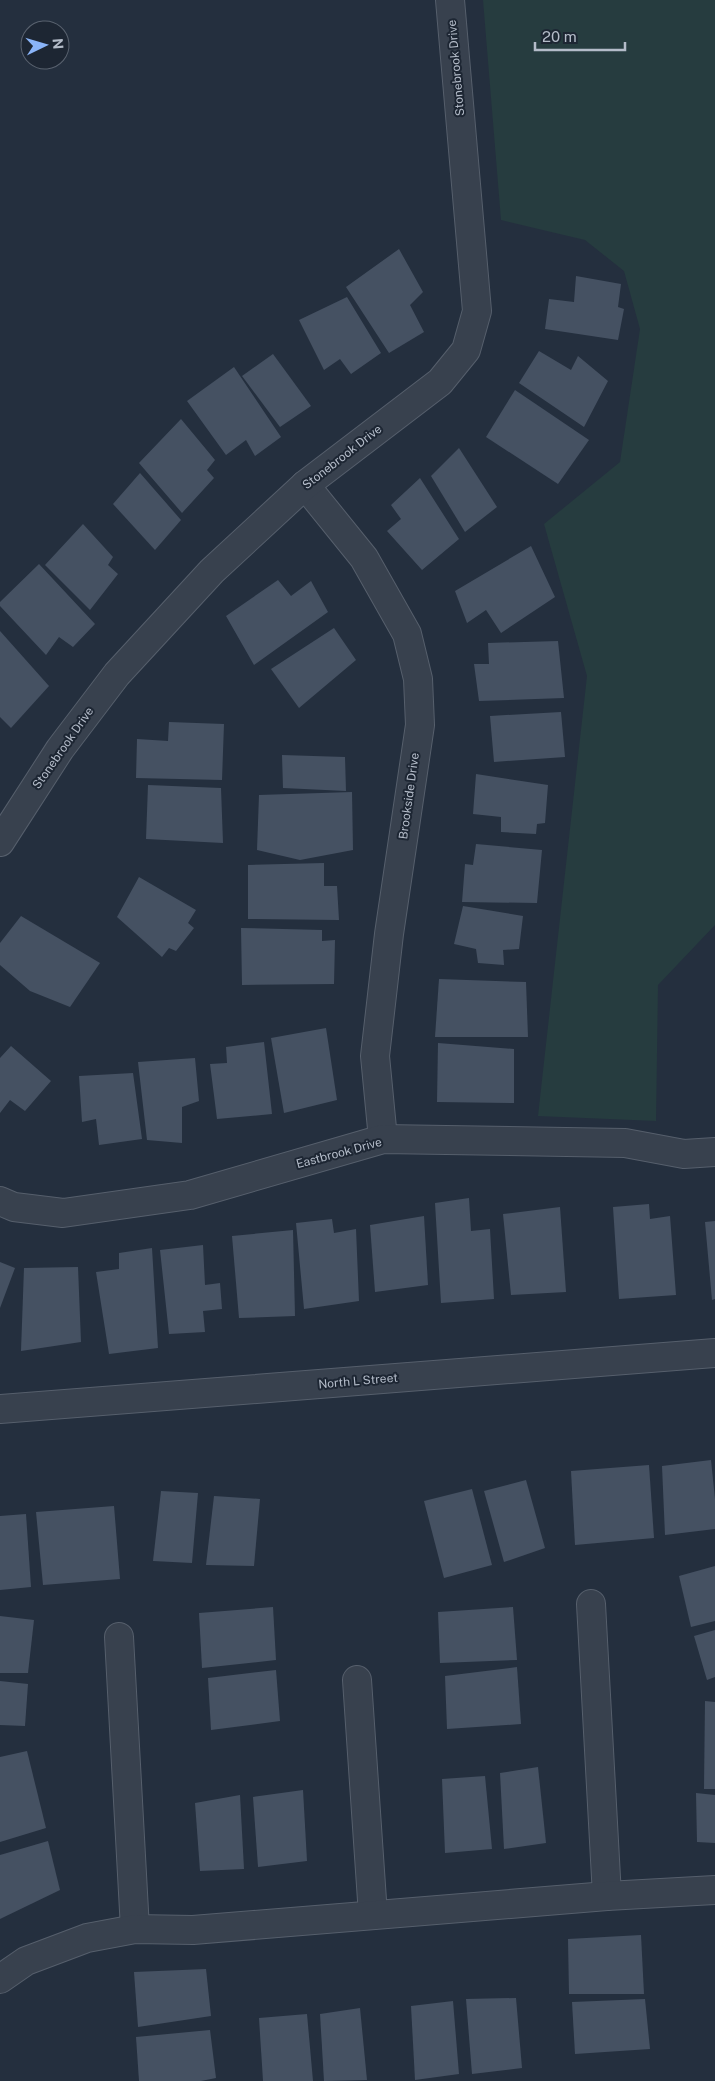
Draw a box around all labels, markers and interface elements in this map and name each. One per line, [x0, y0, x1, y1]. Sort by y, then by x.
street label: Stonebrook Drive [445, 19, 467, 117]
north arrow [20, 20, 70, 70]
scale bar [535, 20, 625, 52]
text: 20 m [542, 28, 577, 45]
text: N [50, 38, 66, 50]
street label: Stonebrook Drive [300, 422, 384, 492]
street label: Stonebrook Drive [30, 704, 97, 792]
street label: Brookside Drive [396, 752, 422, 840]
street label: Eastbrook Drive [295, 1135, 384, 1171]
street label: North L Street [318, 1371, 399, 1391]

